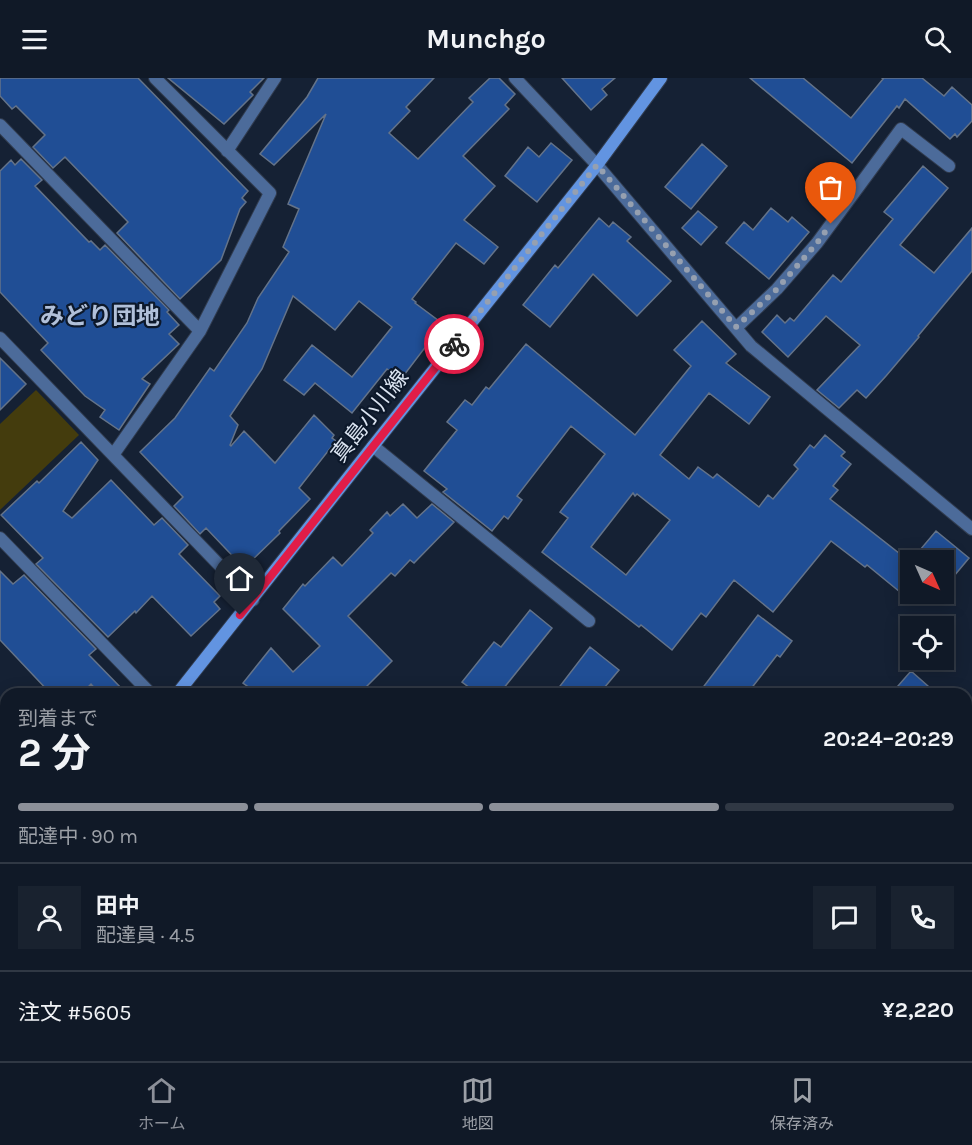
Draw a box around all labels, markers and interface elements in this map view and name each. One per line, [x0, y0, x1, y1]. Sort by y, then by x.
icon: menu [18, 23, 51, 56]
text: Munchgo [426, 23, 546, 55]
icon: search [921, 23, 954, 56]
pin [805, 162, 856, 224]
icon: bag [814, 171, 847, 204]
district label: みどり団地 [40, 302, 160, 330]
courier [424, 314, 484, 374]
icon: bike [438, 328, 471, 361]
street label: 真島小川線 [326, 365, 414, 467]
north arrow [900, 550, 954, 604]
map controls [900, 550, 954, 670]
pin [214, 553, 265, 615]
icon: home [223, 562, 256, 595]
button: locate [900, 616, 954, 670]
text: 到着まで [18, 707, 98, 730]
text: 20:24–20:29 [823, 726, 954, 752]
text: 2 分 [18, 730, 90, 776]
text: 配達中 · 90 m [18, 825, 138, 848]
button: person [18, 886, 81, 949]
button: chat [813, 886, 876, 949]
button: phone [891, 886, 954, 949]
text: 田中 [96, 893, 140, 919]
text: 配達員 · 4.5 [96, 924, 195, 947]
text: ¥2,220 [882, 997, 954, 1023]
text: 注文 #5605 [18, 1000, 131, 1026]
tab: ホーム [138, 1074, 185, 1134]
tab: 地図 [461, 1074, 494, 1134]
tab: 保存済み [770, 1074, 834, 1134]

